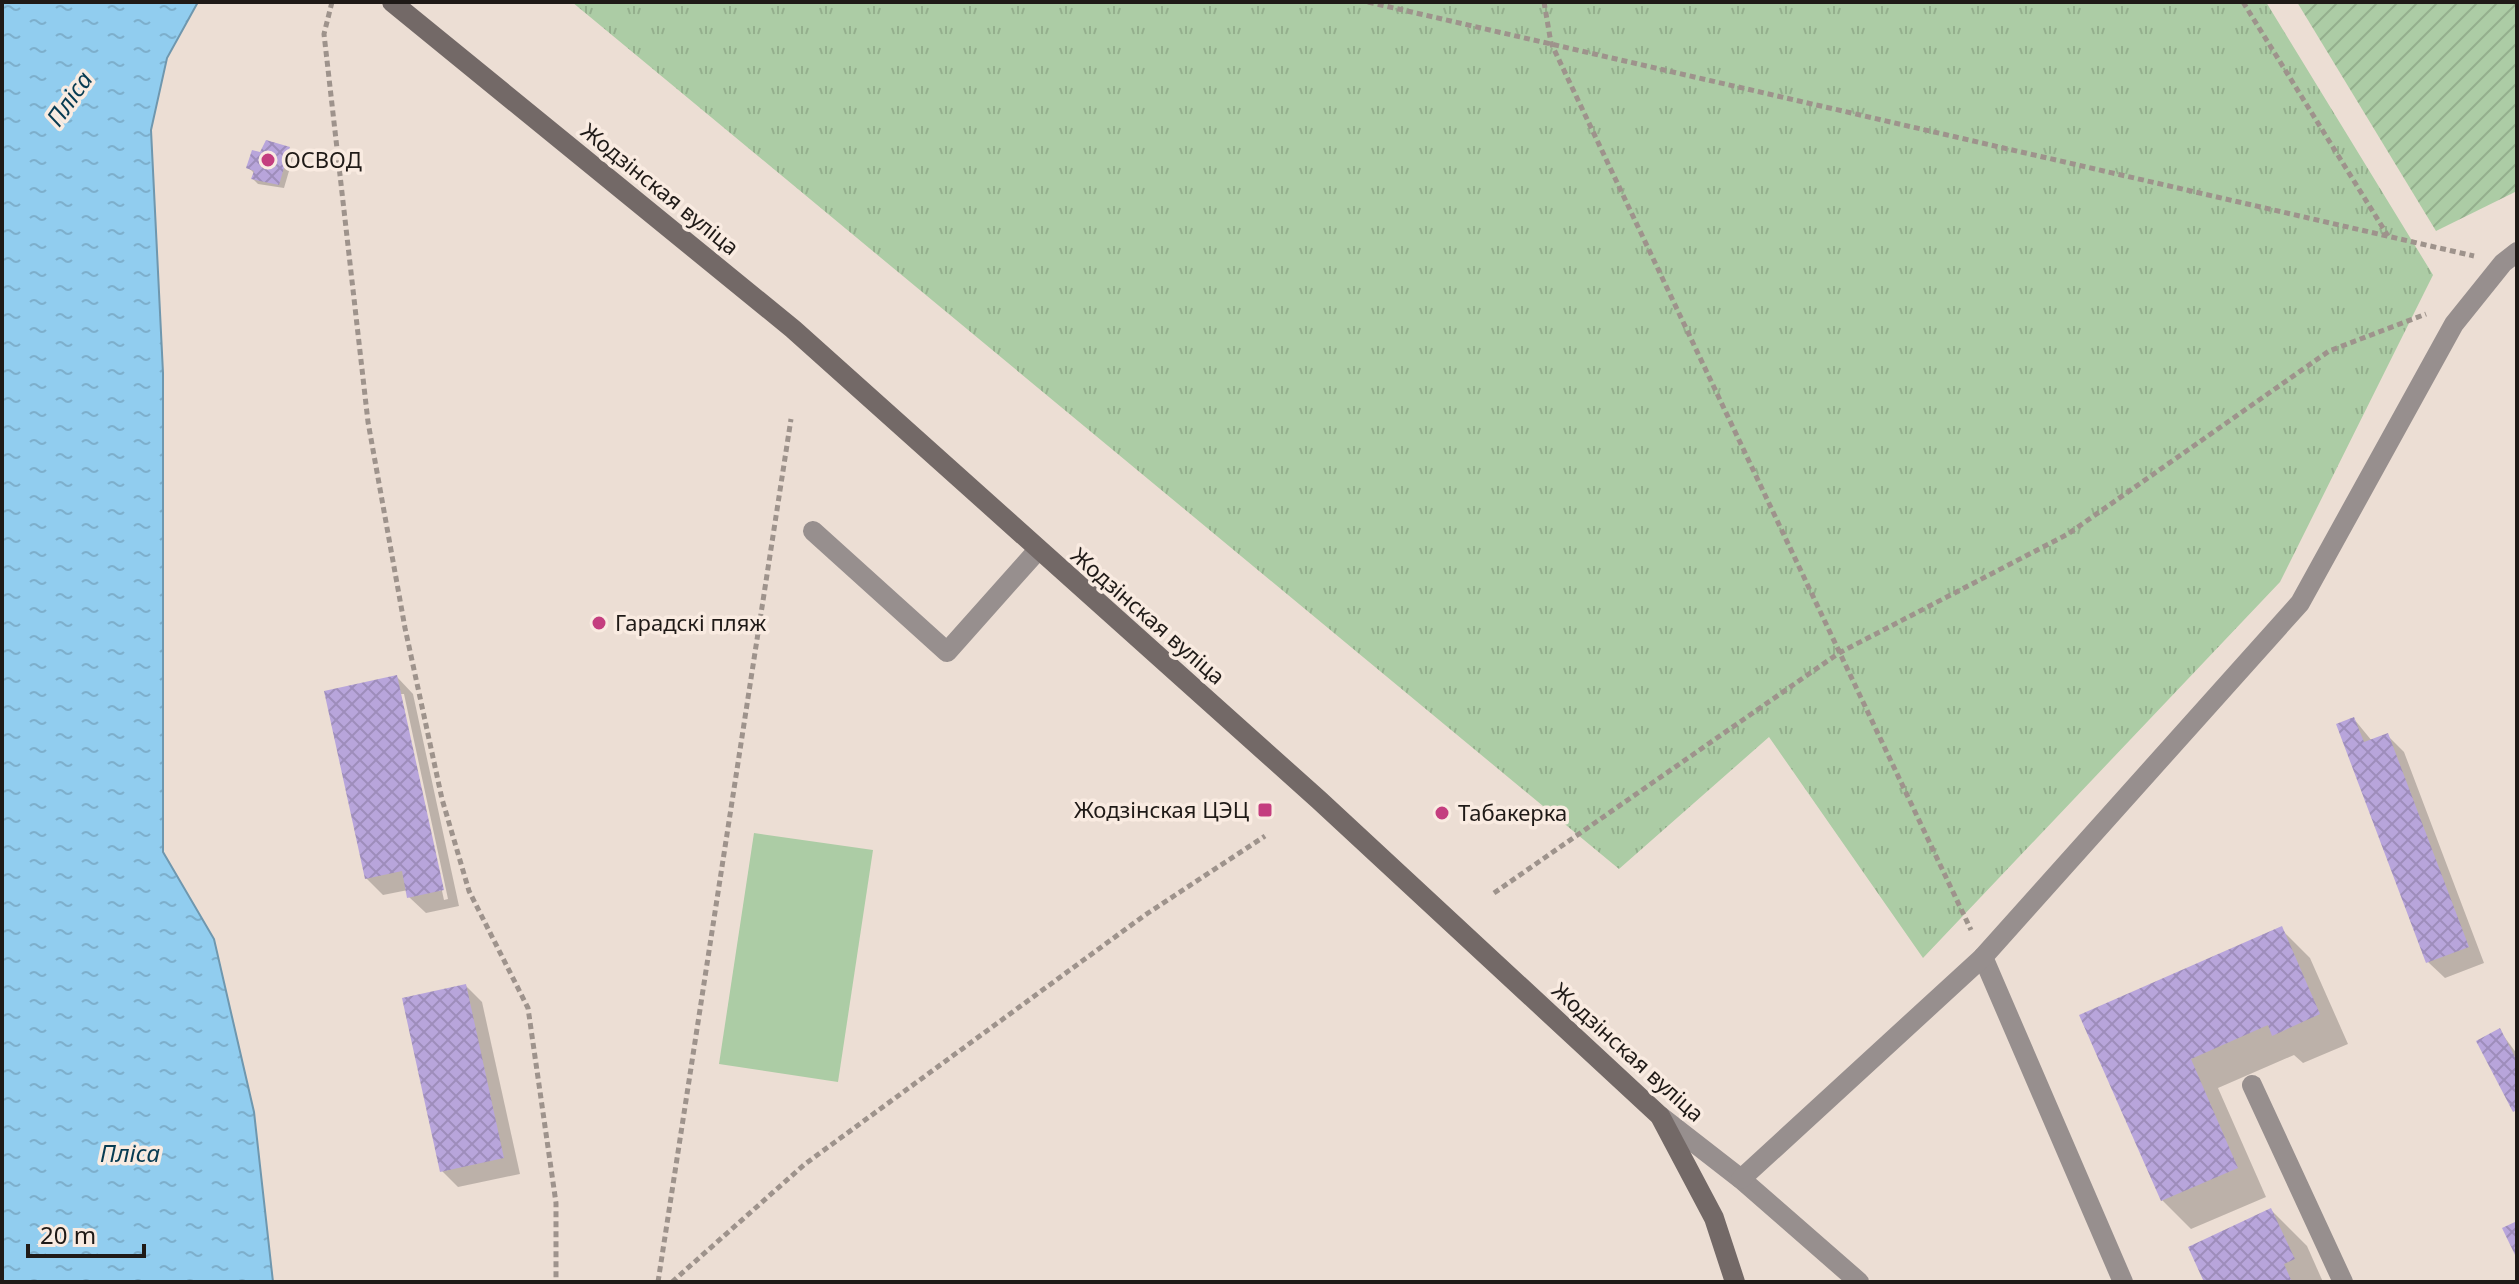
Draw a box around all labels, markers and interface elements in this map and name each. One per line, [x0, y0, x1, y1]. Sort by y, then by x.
water label: Пліса [38, 64, 100, 132]
street label: Жодзінская вуліца [575, 115, 746, 261]
place label: ОСВОД [284, 144, 362, 174]
marker: ОСВОД [259, 151, 277, 169]
street label: Жодзінская вуліца [1065, 540, 1232, 691]
place label: Гарадскі пляж [615, 607, 766, 637]
marker: Гарадскі пляж [590, 614, 608, 632]
place label: Жодзінская ЦЭЦ [1074, 794, 1250, 824]
place label: Табакерка [1458, 797, 1567, 827]
marker: Жодзінская ЦЭЦ [1256, 801, 1274, 819]
marker: Табакерка [1433, 804, 1451, 822]
street label: Жодзінская вуліца [1546, 975, 1711, 1128]
water label: Пліса [100, 1136, 160, 1169]
scale bar [28, 1208, 144, 1258]
text: 20 m [40, 1218, 96, 1251]

